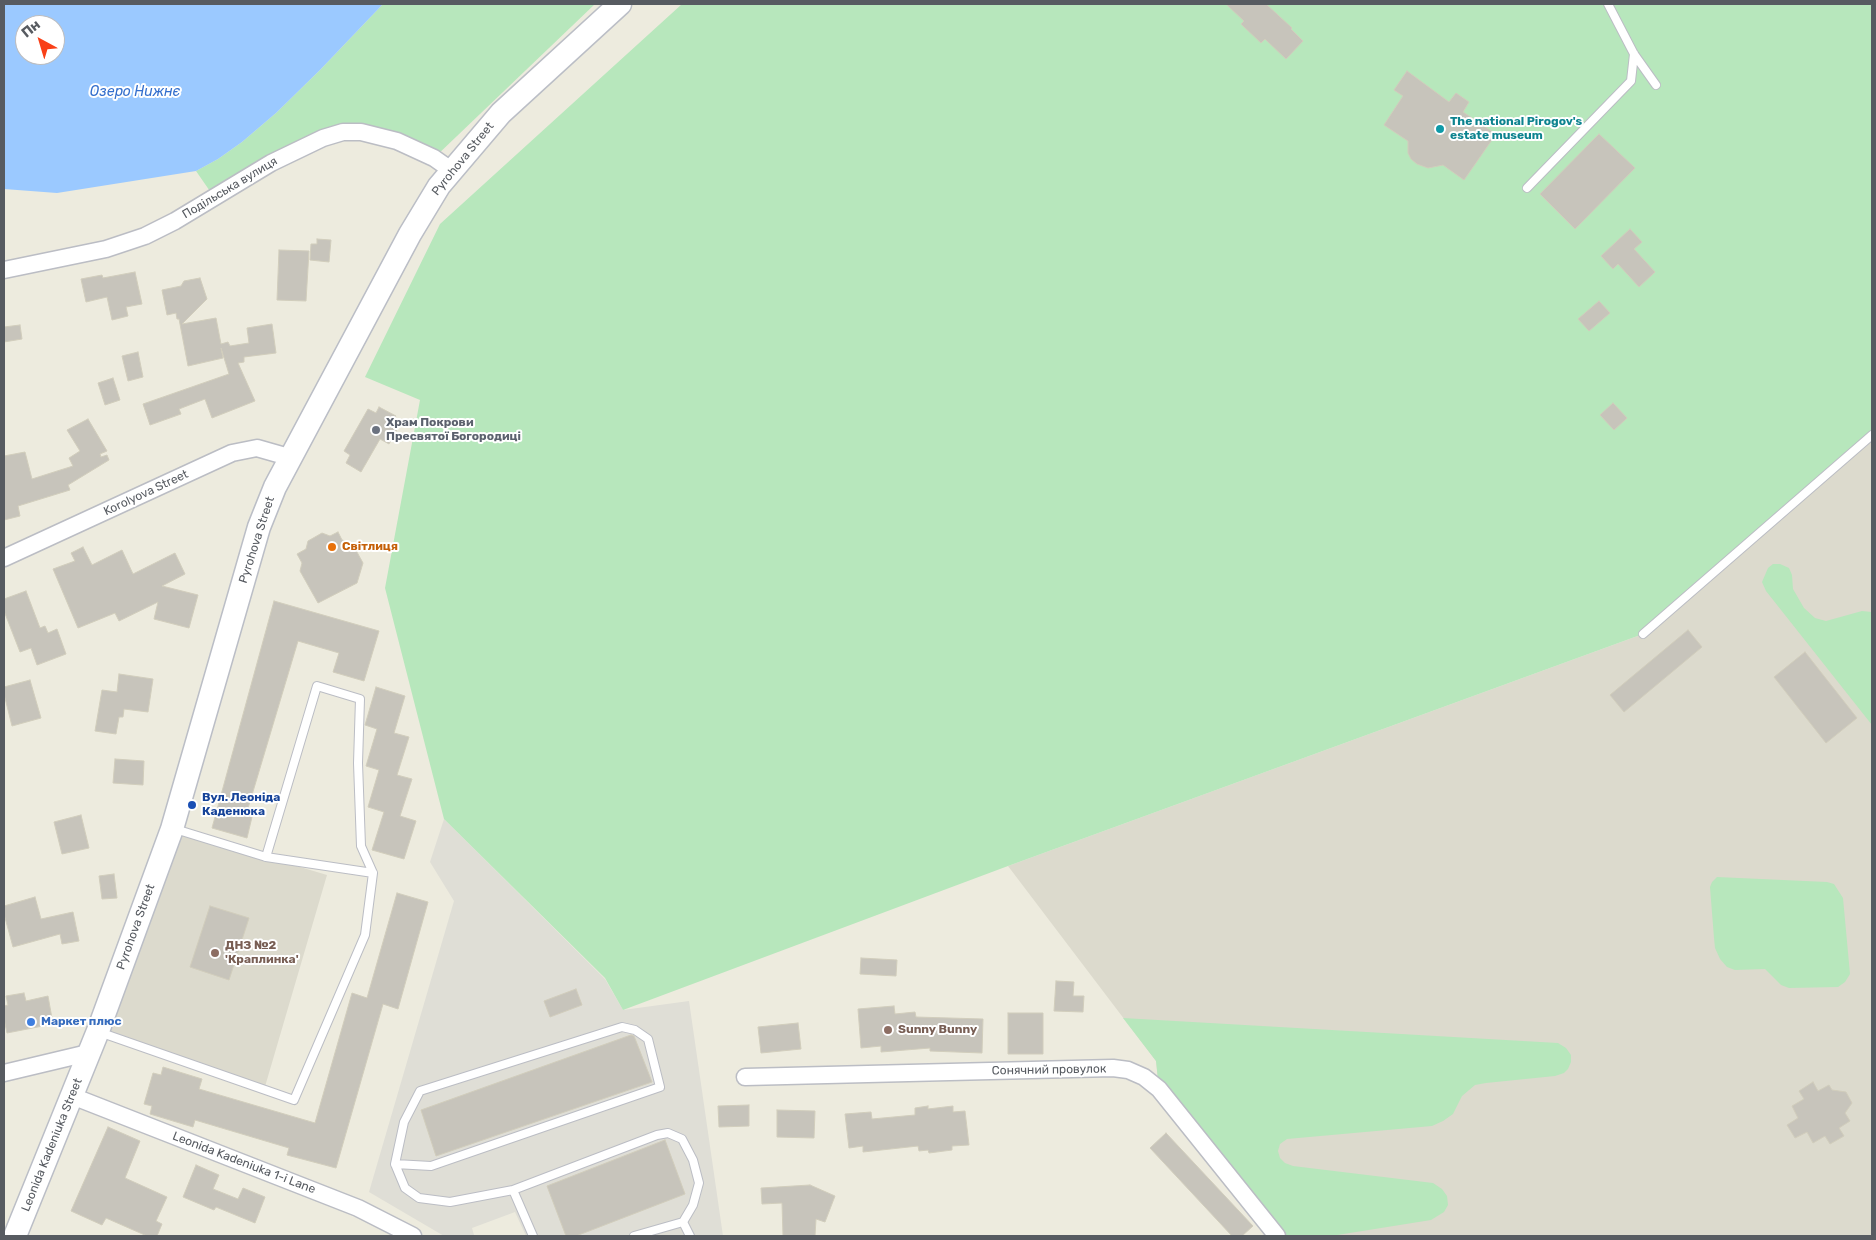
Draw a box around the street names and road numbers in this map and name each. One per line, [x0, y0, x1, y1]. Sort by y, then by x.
street label: Pyrohova Street [429, 119, 497, 199]
street label: Подільська вулиця [180, 154, 280, 222]
street label: Korolyova Street [101, 467, 191, 519]
street label: Pyrohova Street [236, 495, 278, 585]
street label: Pyrohova Street [114, 882, 158, 972]
street label: Сонячний провулок [992, 1062, 1106, 1078]
street label: Leonida Kadeniuka Street [19, 1076, 85, 1214]
street label: Leonida Kadeniuka 1-i Lane [171, 1129, 317, 1197]

